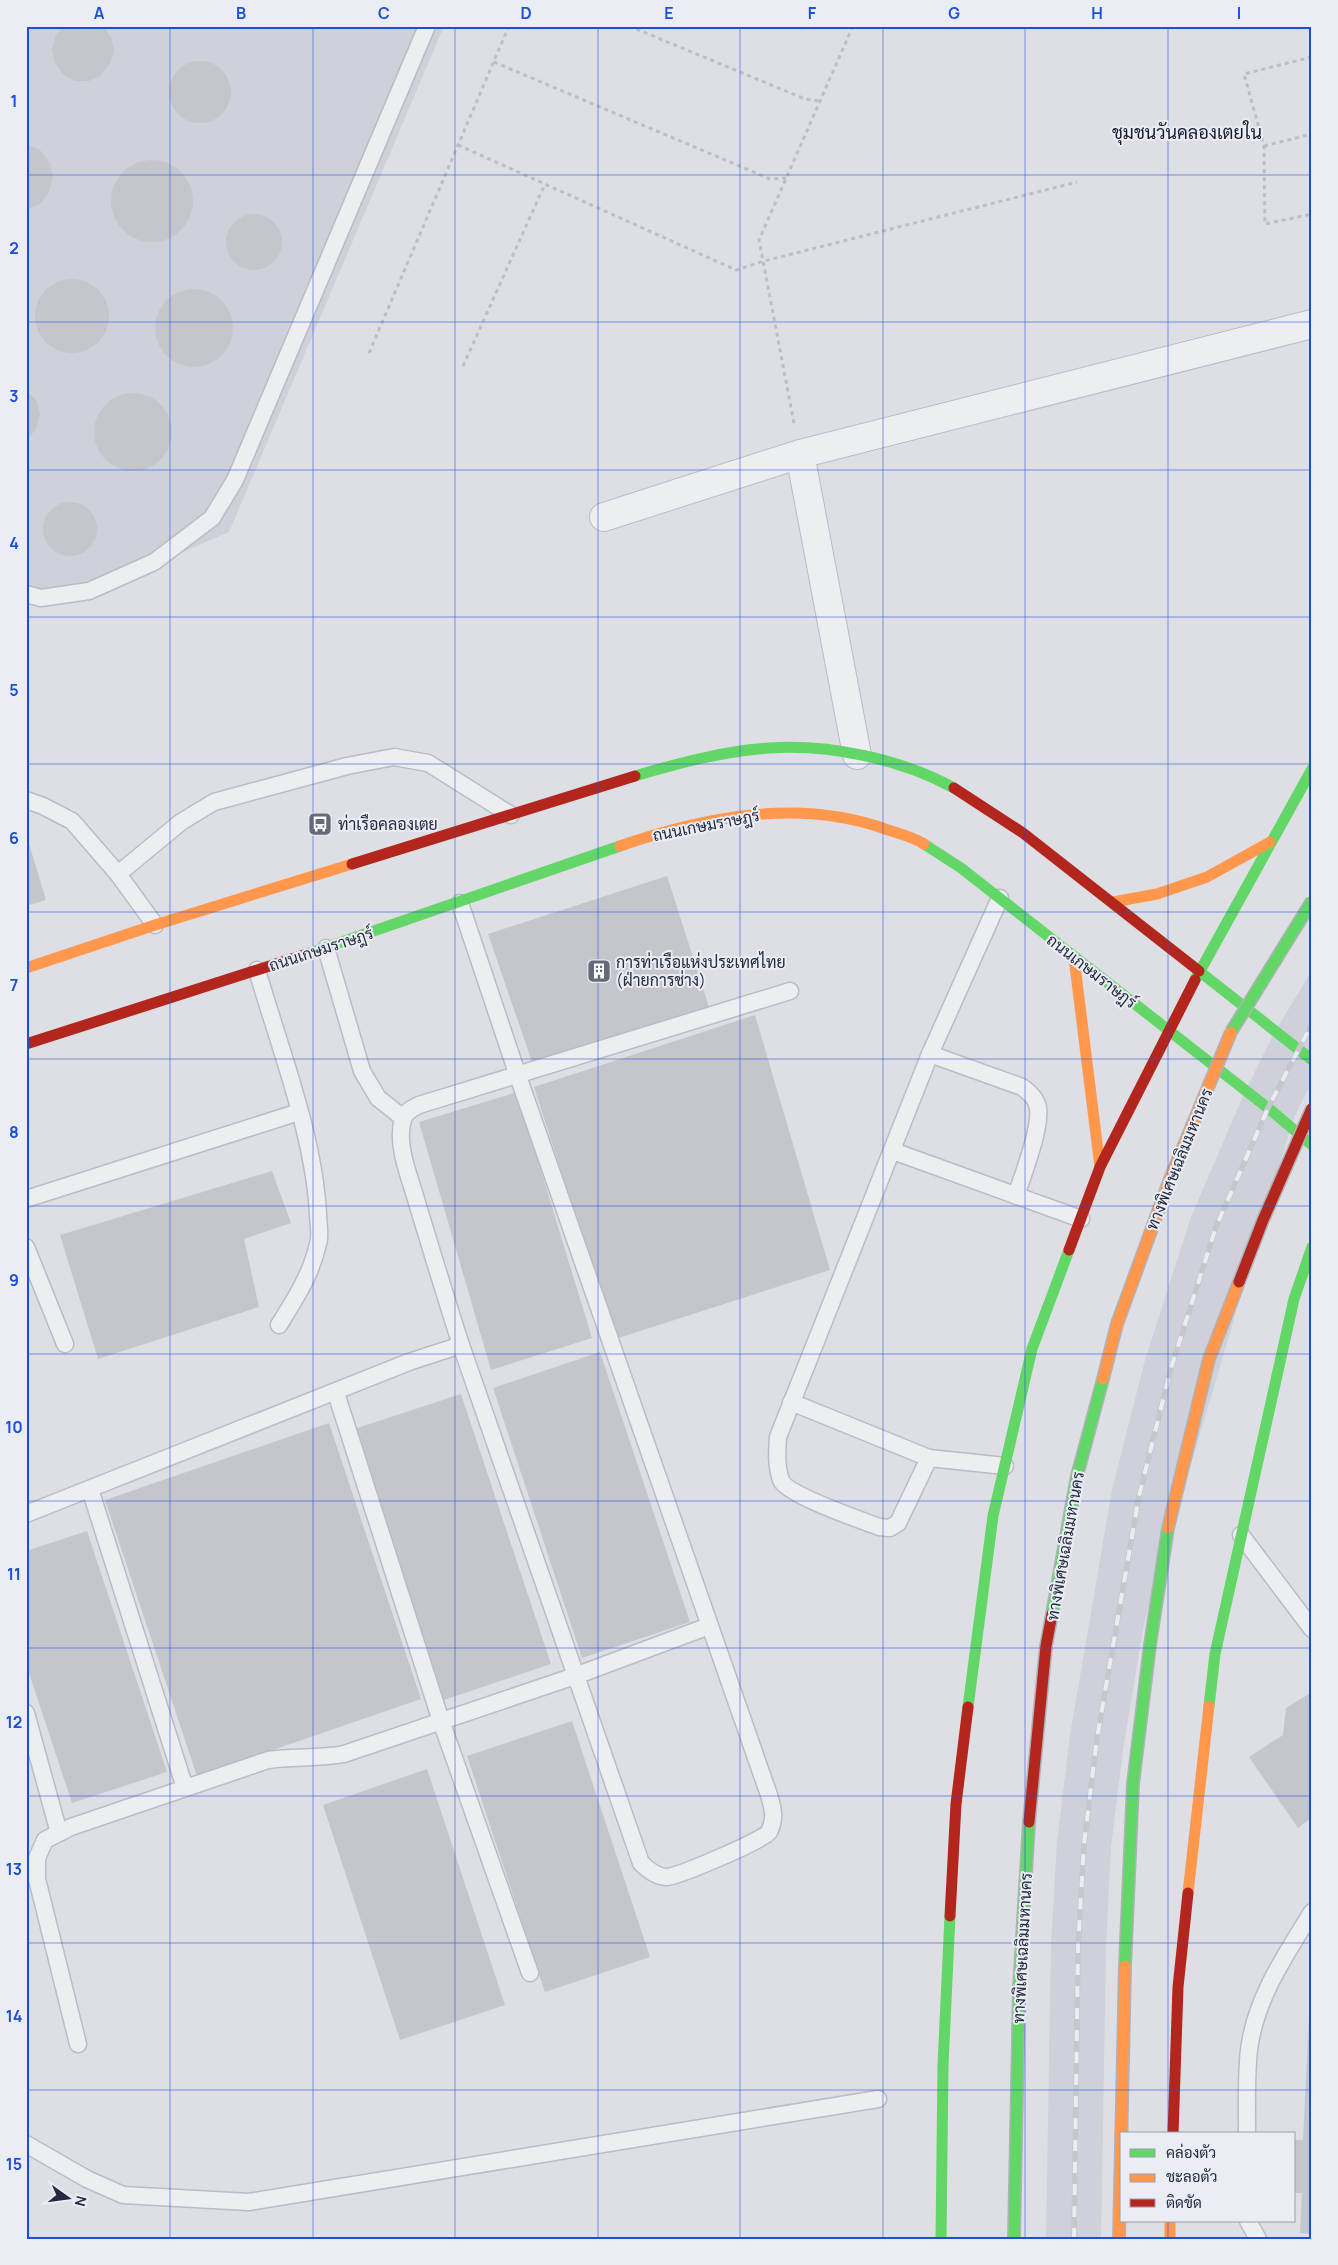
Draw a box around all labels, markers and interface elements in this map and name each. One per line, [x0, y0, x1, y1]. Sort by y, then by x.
text: A [94, 2, 105, 24]
text: B [236, 2, 246, 24]
text: C [378, 2, 390, 24]
text: D [520, 2, 532, 24]
text: E [664, 2, 674, 24]
text: F [808, 2, 817, 24]
text: G [948, 2, 960, 24]
text: H [1091, 2, 1103, 24]
text: I [1237, 2, 1241, 24]
text: 1 [10, 90, 18, 112]
district label: ชุมชนวันคลองเตยใน [1112, 120, 1262, 145]
text: 2 [9, 237, 19, 259]
text: 3 [9, 385, 19, 407]
text: 4 [9, 532, 19, 554]
text: 5 [9, 679, 19, 701]
street label: ถนนเกษมราษฎร์ [651, 803, 762, 846]
bus stop icon: ท่าเรือคลองเตย [307, 811, 333, 837]
place label: ท่าเรือคลองเตย [338, 813, 438, 835]
text: 6 [9, 827, 19, 849]
street label: ถนนเกษมราษฎร์ [266, 921, 376, 976]
street label: ถนนเกษมราษฎร์ [1043, 928, 1142, 1013]
place label: การท่าเรือแห่งประเทศไทย (ฝ่ายการช่าง) [616, 951, 786, 991]
building icon: การท่าเรือแห่งประเทศไทย (ฝ่ายการช่าง) [586, 958, 612, 984]
text: 7 [10, 974, 18, 996]
street label: ทางพิเศษเฉลิมมหานคร [1141, 1085, 1218, 1233]
text: 8 [9, 1121, 19, 1143]
text: 9 [9, 1269, 19, 1291]
text: 10 [5, 1416, 23, 1438]
street label: ทางพิเศษเฉลิมมหานคร [1041, 1469, 1089, 1622]
text: 11 [7, 1563, 21, 1585]
text: 12 [6, 1711, 22, 1733]
text: 13 [6, 1858, 22, 1880]
street label: ทางพิเศษเฉลิมมหานคร [1007, 1872, 1037, 2024]
text: 14 [6, 2005, 22, 2027]
legend [1120, 2132, 1296, 2222]
text: คล่องตัว [1166, 2142, 1216, 2163]
text: 15 [6, 2153, 22, 2175]
text: ชะลอตัว [1166, 2166, 1217, 2187]
north arrow [42, 2172, 92, 2222]
text: ติดขัด [1166, 2192, 1202, 2213]
text: N [71, 2194, 92, 2208]

